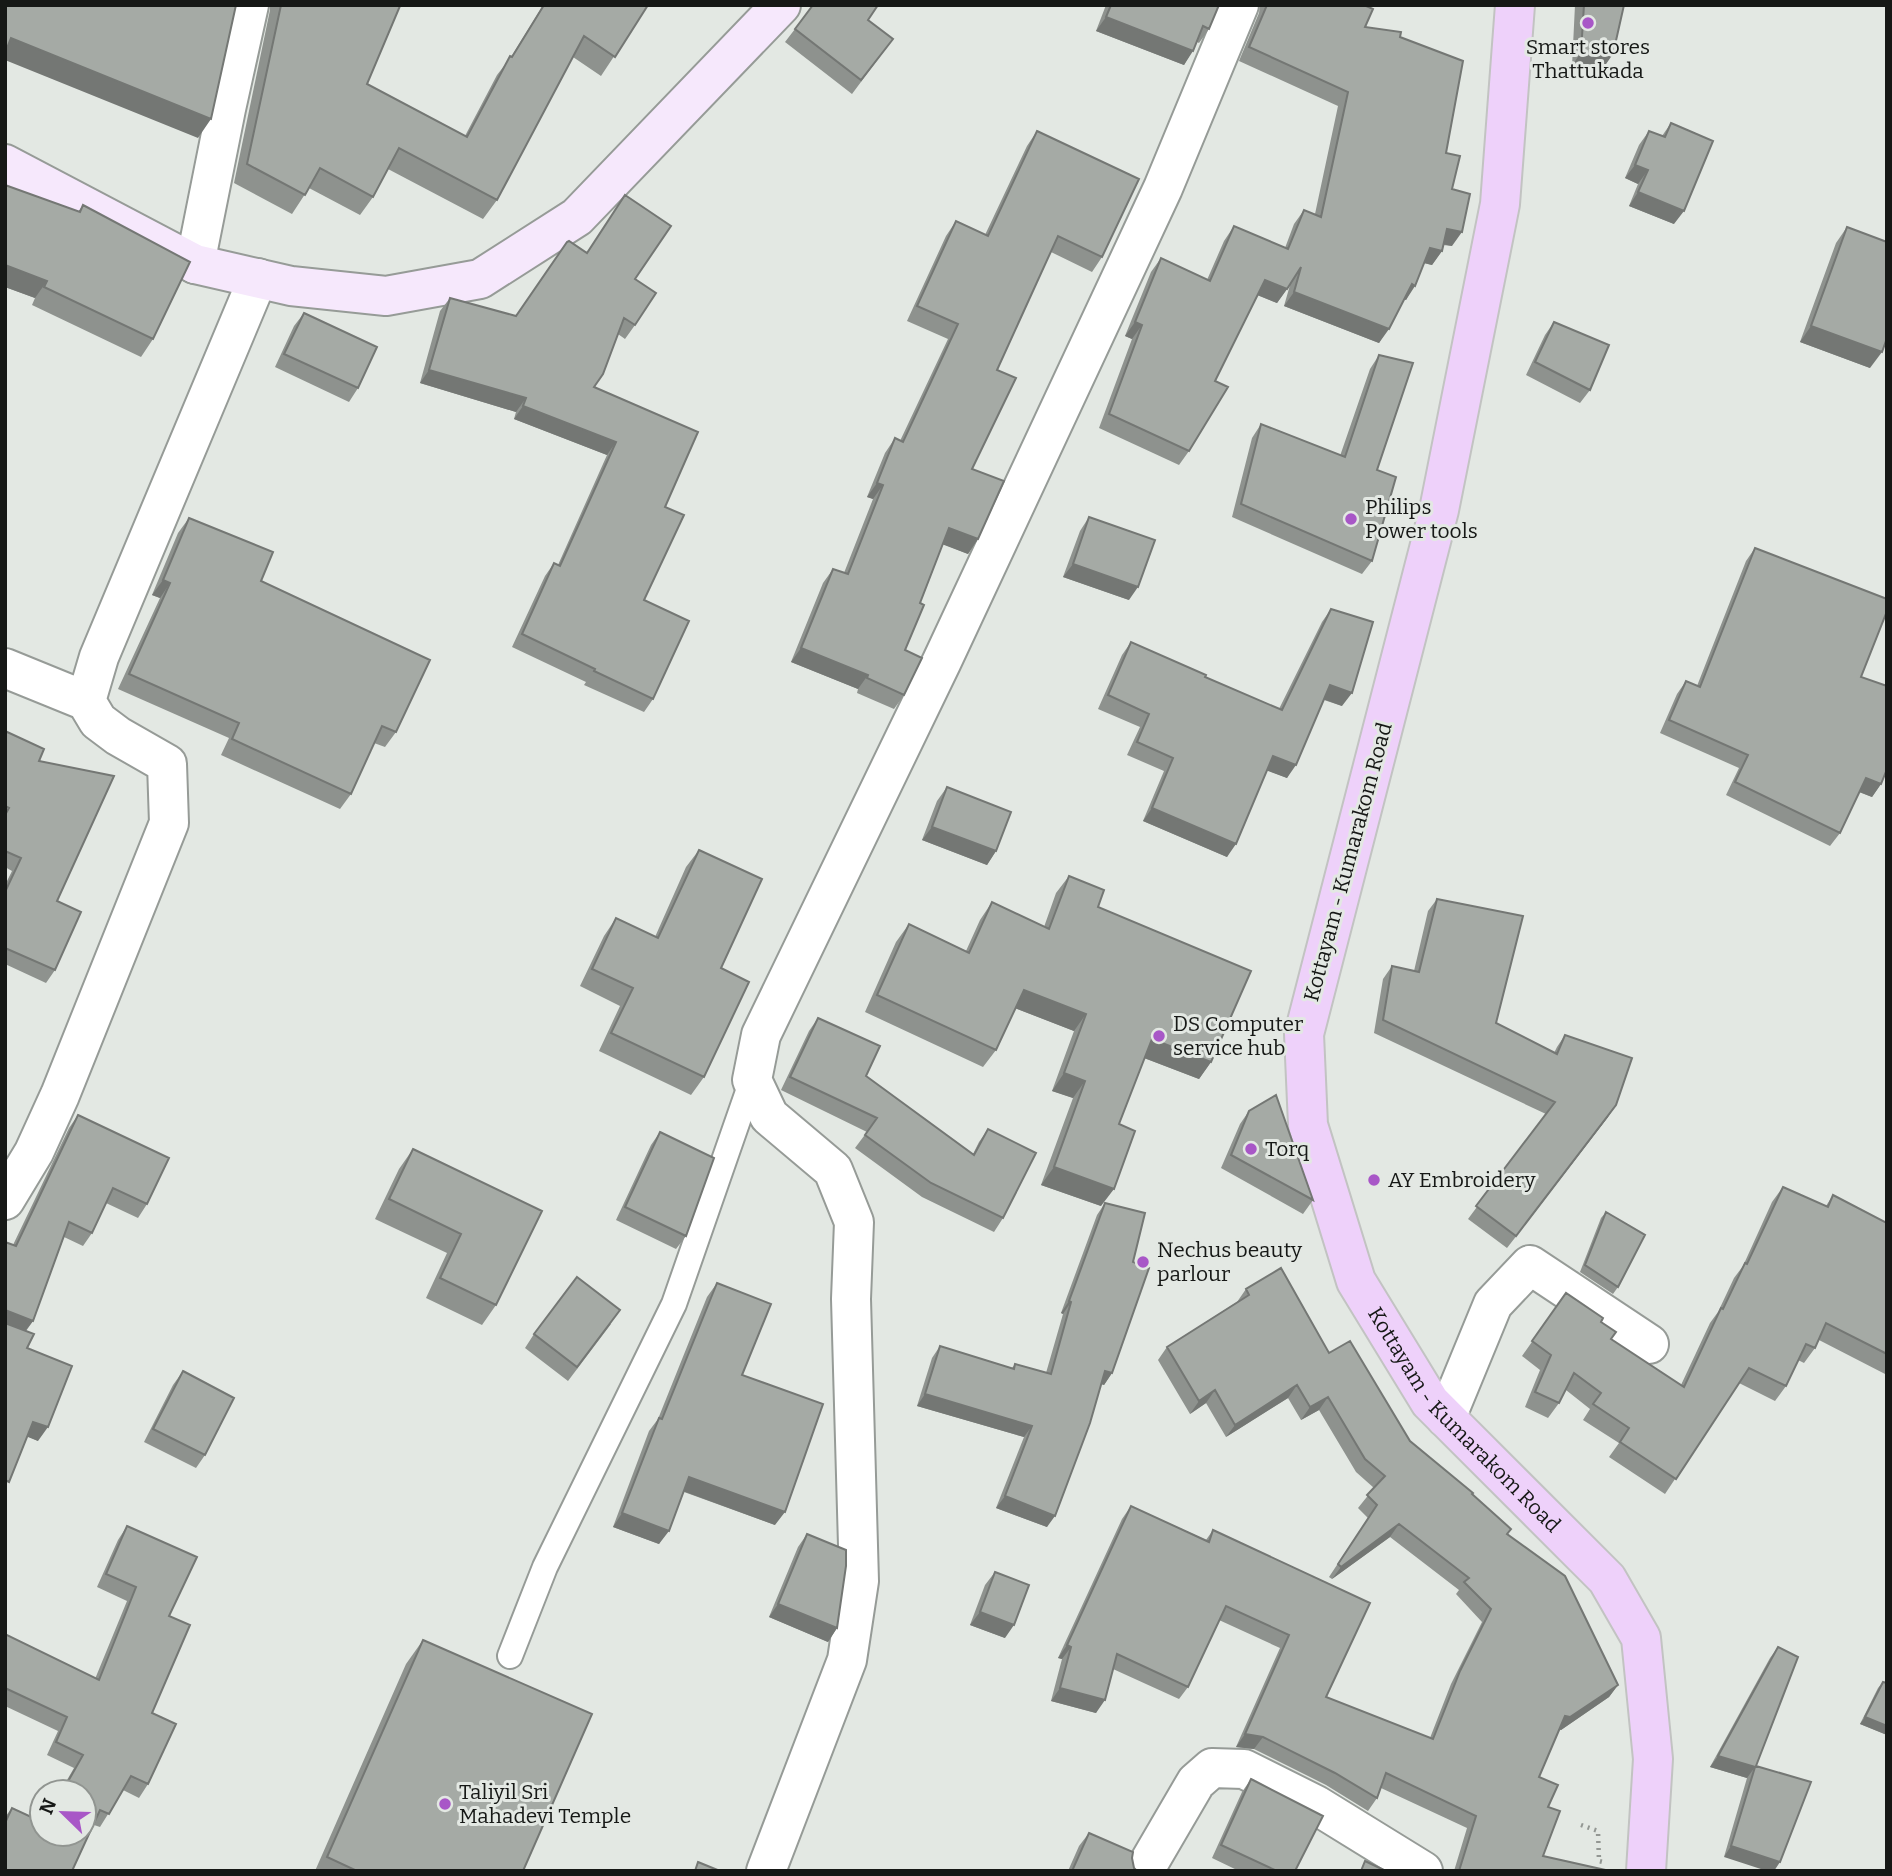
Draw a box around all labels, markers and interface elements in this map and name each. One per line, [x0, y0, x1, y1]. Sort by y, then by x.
marker: Smart stores Thattukada [1580, 15, 1596, 31]
place label: Smart stores Thattukada [1526, 34, 1650, 84]
place label: Philips Power tools [1365, 494, 1478, 544]
marker: Philips Power tools [1343, 511, 1359, 527]
street label: Kottayam - Kumarakom Road [1298, 720, 1398, 1004]
place label: DS Computer service hub [1173, 1011, 1303, 1061]
marker: DS Computer service hub [1151, 1028, 1167, 1044]
place label: Torq [1265, 1136, 1309, 1162]
marker: Torq [1243, 1141, 1259, 1157]
place label: AY Embroidery [1388, 1167, 1536, 1193]
marker: AY Embroidery [1366, 1172, 1382, 1188]
place label: Nechus beauty parlour [1157, 1237, 1303, 1287]
marker: Nechus beauty parlour [1135, 1254, 1151, 1270]
street label: Kottayam - Kumarakom Road [1362, 1302, 1566, 1538]
north arrow [28, 1778, 98, 1848]
place label: Taliyil Sri Mahadevi Temple [459, 1779, 631, 1829]
text: N [34, 1795, 61, 1818]
marker: Taliyil Sri Mahadevi Temple [437, 1796, 453, 1812]

